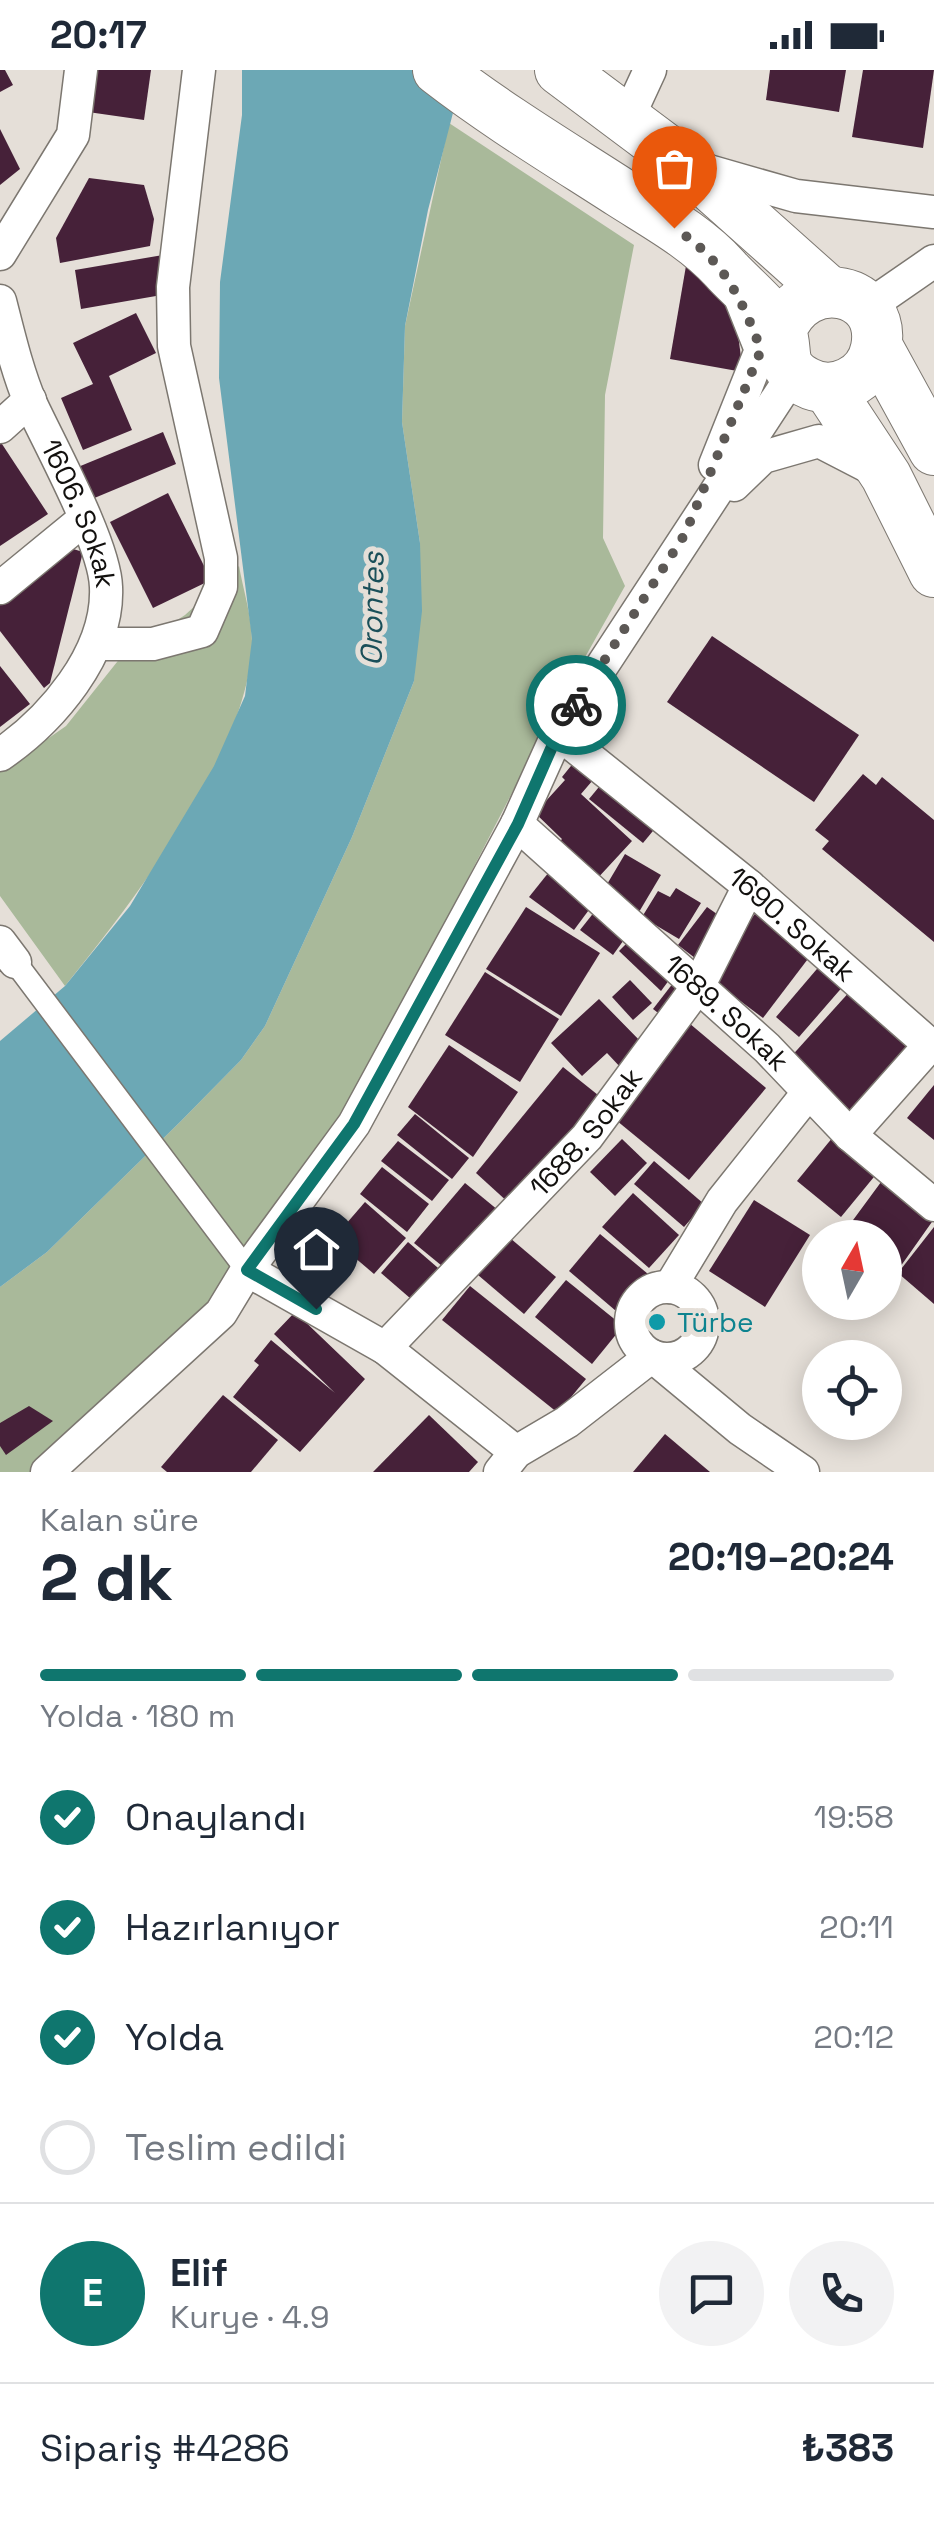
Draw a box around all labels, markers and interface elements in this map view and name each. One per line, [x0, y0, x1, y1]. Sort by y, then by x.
text: 20:17 [50, 11, 147, 59]
pin [632, 126, 717, 229]
icon: bag [647, 141, 702, 196]
street label: 1606. Sokak [33, 433, 124, 590]
water label: Orontes [352, 550, 393, 666]
courier [526, 655, 626, 755]
icon: bike [549, 678, 604, 733]
street label: 1690. Sokak [721, 859, 863, 989]
street label: 1689. Sokak [657, 946, 797, 1078]
street label: 1688. Sokak [522, 1061, 650, 1204]
pin [274, 1207, 359, 1310]
north arrow [802, 1220, 902, 1320]
map controls [802, 1220, 902, 1440]
icon: home [289, 1222, 344, 1277]
place label: Türbe [677, 1304, 754, 1340]
marker: Türbe [646, 1311, 668, 1333]
button: locate [802, 1340, 902, 1440]
text: Kalan süre [40, 1500, 199, 1540]
text: 20:19–20:24 [668, 1533, 894, 1581]
text: 2 dk [40, 1536, 173, 1619]
text: Yolda · 180 m [40, 1696, 235, 1736]
icon: check [40, 1790, 95, 1845]
text: Onaylandı [125, 1793, 307, 1841]
text: 19:58 [814, 1797, 894, 1837]
icon: check [40, 1900, 95, 1955]
text: Hazırlanıyor [125, 1903, 340, 1951]
text: 20:11 [819, 1907, 894, 1947]
icon: check [40, 2010, 95, 2065]
text: Yolda [125, 2013, 224, 2061]
text: 20:12 [813, 2017, 894, 2057]
text: Teslim edildi [125, 2123, 347, 2171]
button: chat [659, 2241, 764, 2346]
button: phone [789, 2241, 894, 2346]
text: Elif [170, 2249, 228, 2297]
text: E [82, 2269, 103, 2317]
text: Kurye · 4.9 [170, 2297, 329, 2337]
text: Sipariş #4286 [40, 2424, 290, 2472]
text: ₺383 [802, 2424, 894, 2472]

